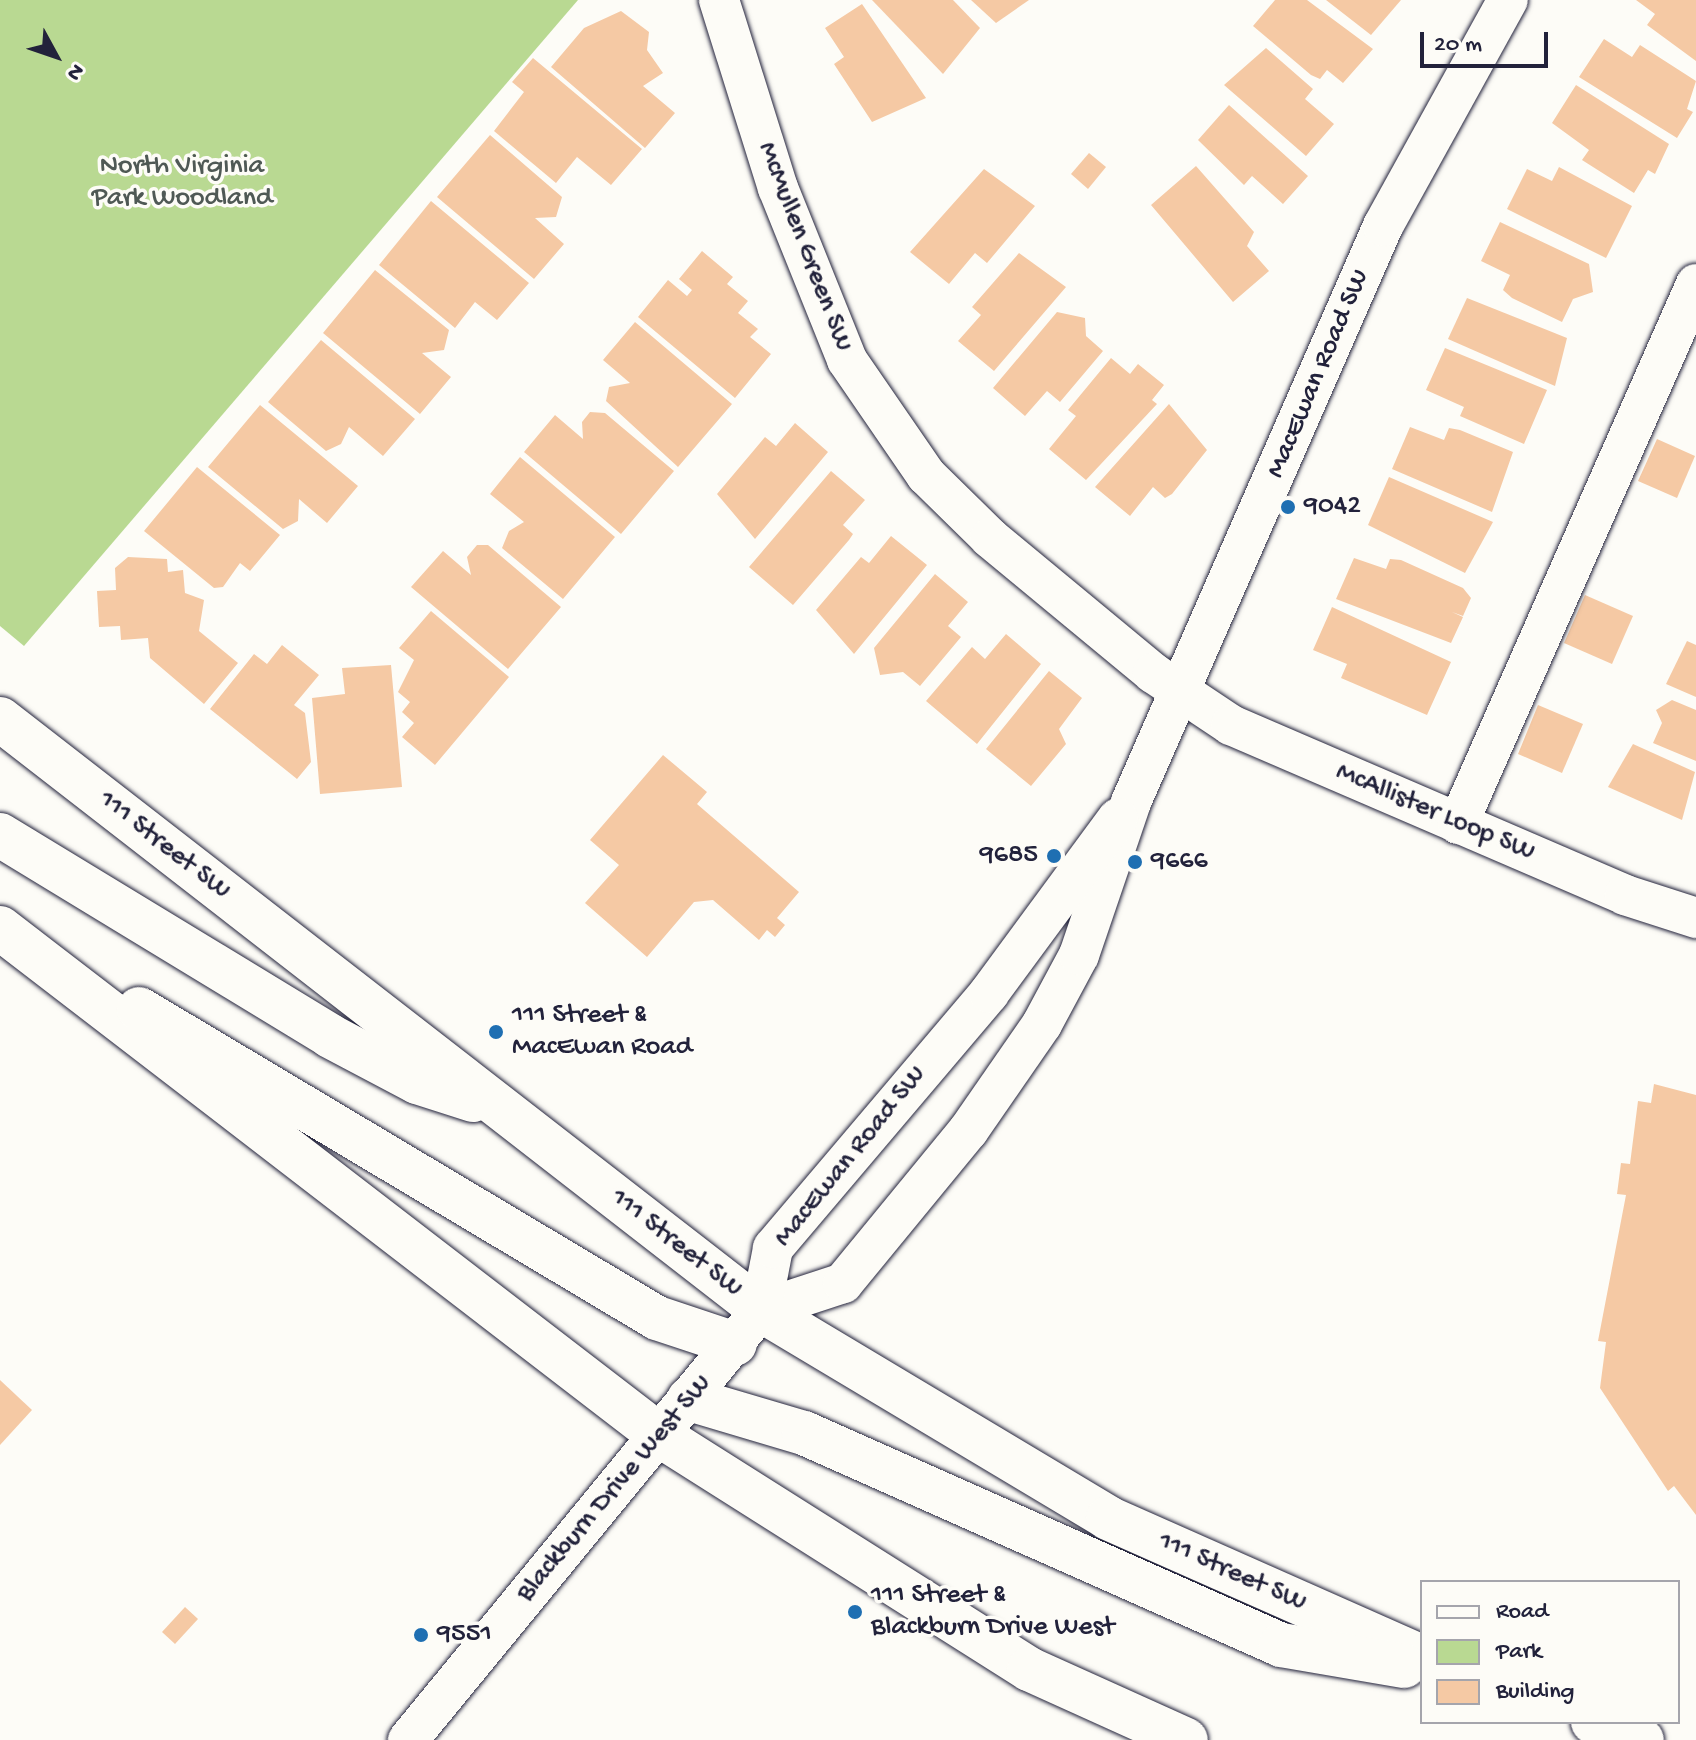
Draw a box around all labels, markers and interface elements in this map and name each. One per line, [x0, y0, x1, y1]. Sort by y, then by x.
north arrow [16, 16, 96, 96]
scale bar [1424, 16, 1552, 66]
text: 20 m [1434, 31, 1482, 60]
text: N [60, 58, 89, 85]
street label: McMullen Green SW [749, 138, 859, 356]
park label: North Virginia Park Woodland [92, 150, 272, 216]
street label: MacEwan Road SW [1260, 264, 1378, 484]
place label: 9042 [1304, 490, 1361, 524]
marker: 9042 [1279, 498, 1297, 516]
street label: McAllister Loop SW [1330, 756, 1540, 870]
street label: 111 Street SW [91, 784, 237, 908]
place label: 9685 [980, 839, 1038, 873]
place label: 9666 [1151, 845, 1208, 879]
marker: 9685 [1045, 847, 1063, 865]
marker: 9666 [1126, 853, 1144, 871]
place label: 111 Street & MacEwan Road [512, 999, 692, 1065]
marker: 111 Street & MacEwan Road [487, 1023, 505, 1041]
street label: MacEwan Road SW [768, 1060, 934, 1254]
street label: 111 Street SW [603, 1182, 749, 1306]
street label: Blackburn Drive West SW [510, 1368, 720, 1610]
street label: 111 Street SW [1153, 1525, 1311, 1621]
place label: 111 Street & Blackburn Drive West [871, 1579, 1114, 1645]
legend [1420, 1580, 1680, 1724]
text: Road [1496, 1598, 1548, 1627]
marker: 111 Street & Blackburn Drive West [846, 1603, 864, 1621]
place label: 9551 [437, 1618, 492, 1652]
marker: 9551 [412, 1626, 430, 1644]
text: Park [1496, 1638, 1542, 1667]
text: Building [1496, 1678, 1574, 1707]

